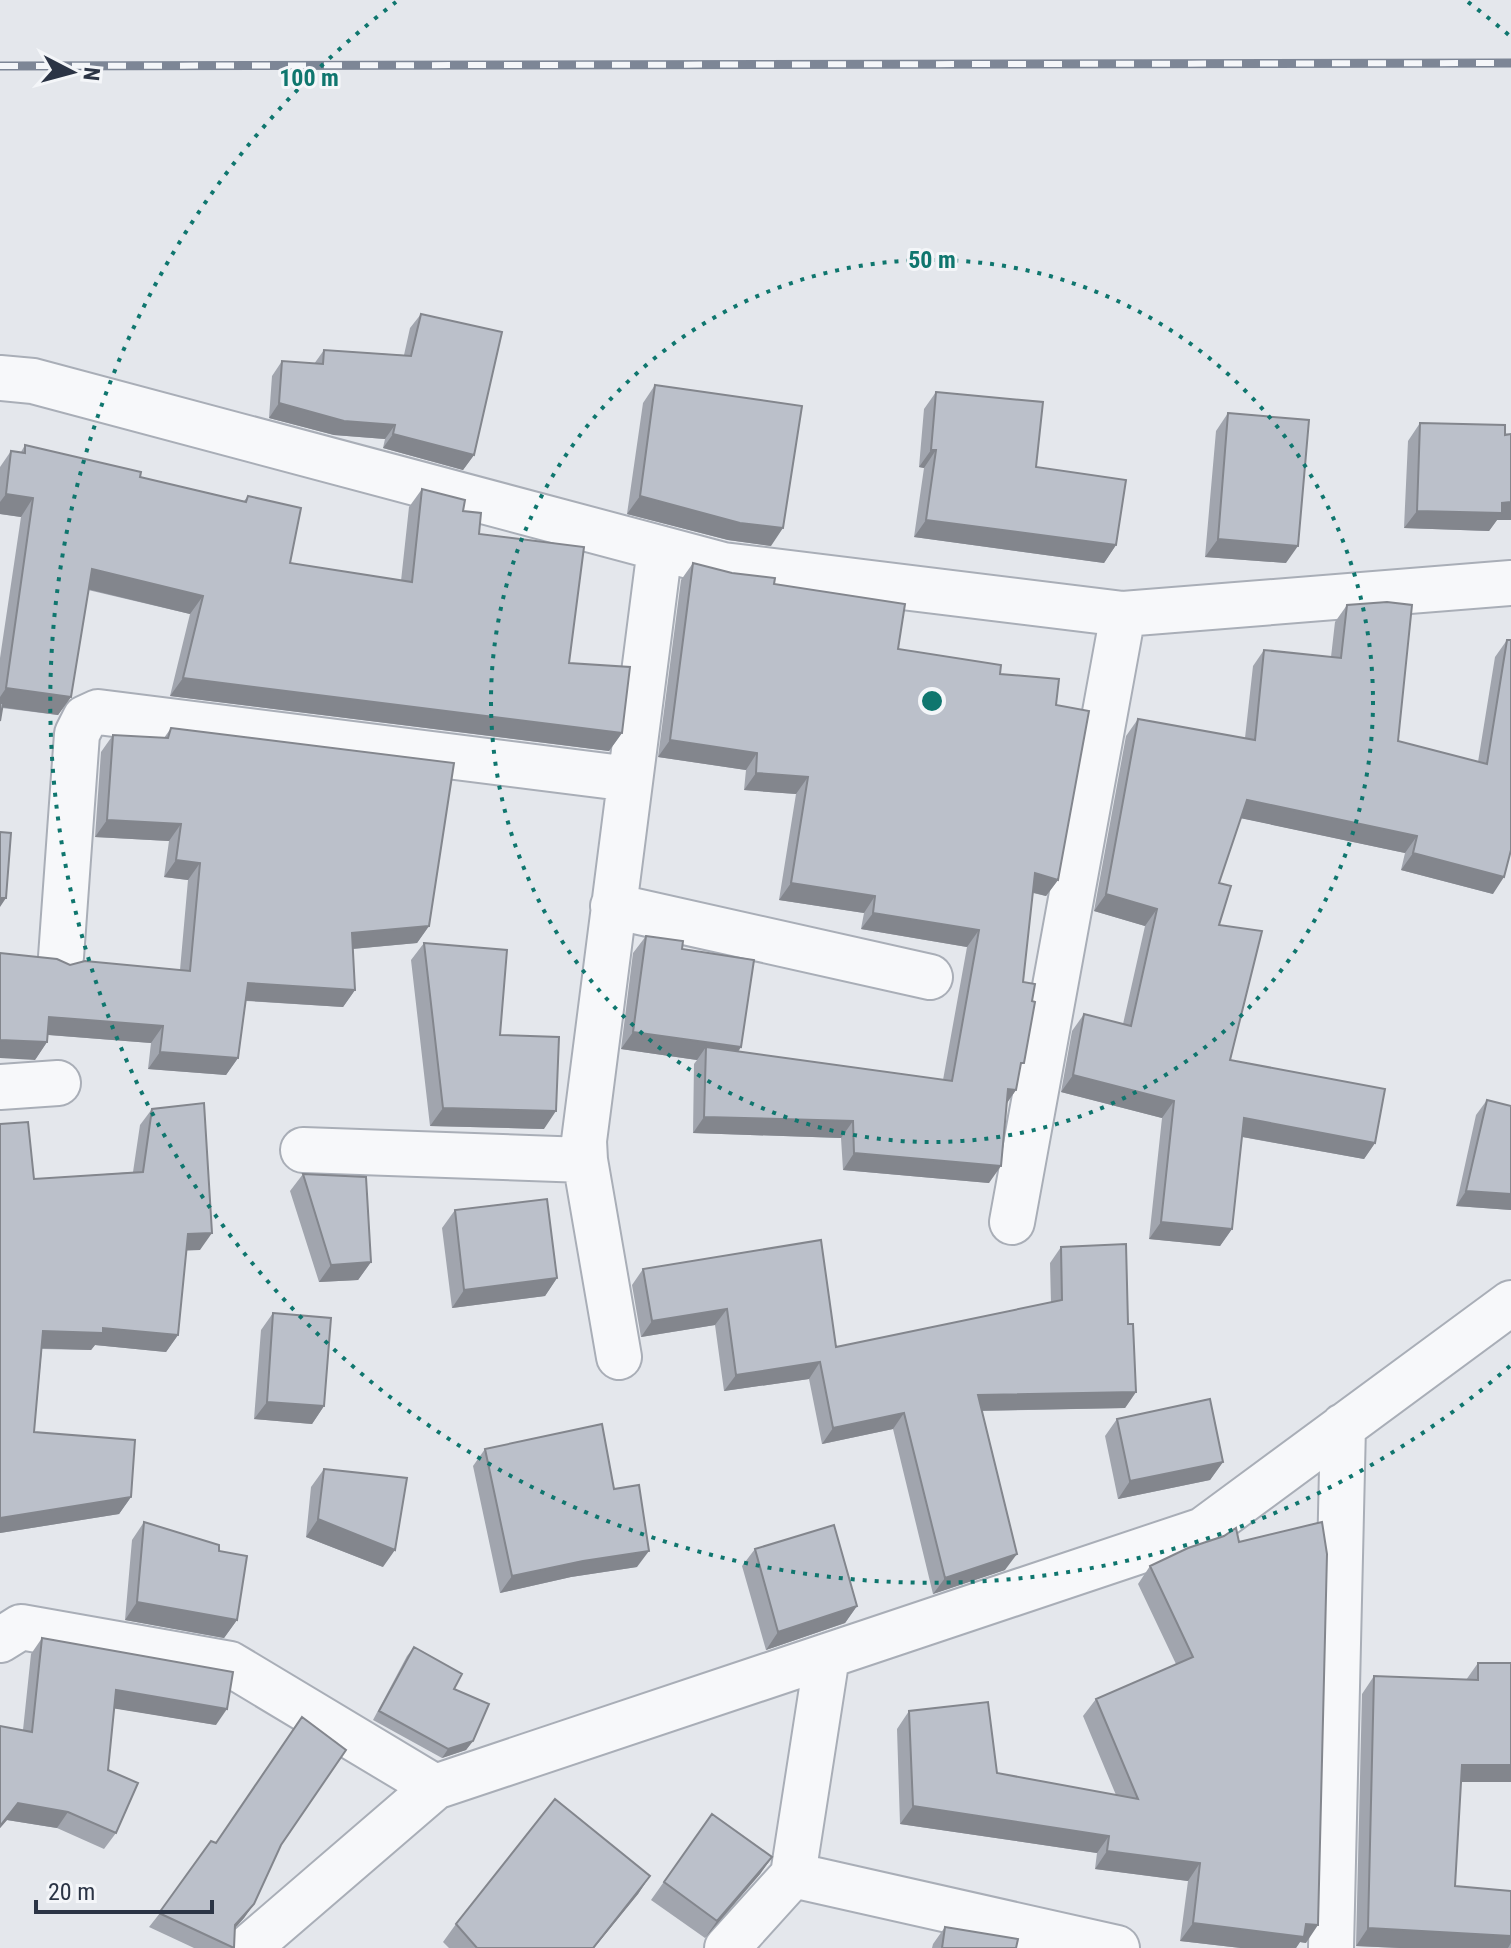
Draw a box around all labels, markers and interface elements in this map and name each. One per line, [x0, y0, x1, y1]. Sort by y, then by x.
north arrow [32, 32, 112, 112]
text: 100 m [279, 64, 339, 92]
text: N [78, 66, 105, 82]
text: 50 m [908, 246, 956, 274]
centre of rings [918, 687, 946, 715]
scale bar [36, 1864, 212, 1914]
text: 20 m [48, 1878, 95, 1906]

